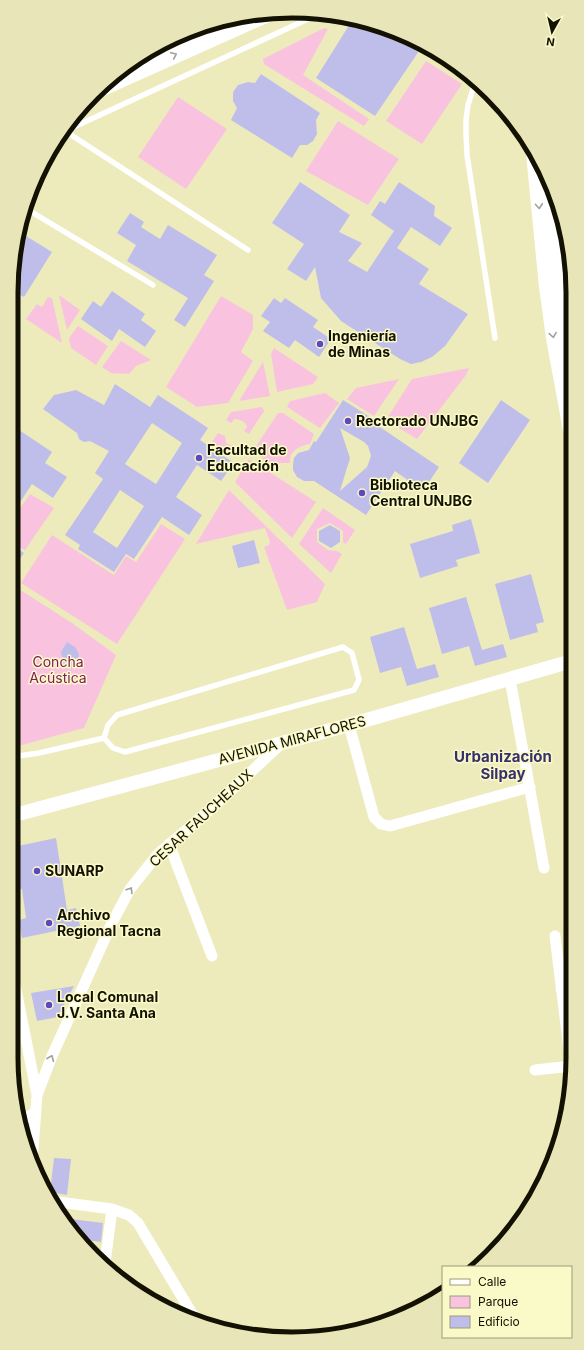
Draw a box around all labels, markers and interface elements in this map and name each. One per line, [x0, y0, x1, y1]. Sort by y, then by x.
north arrow [532, 12, 572, 52]
text: N [545, 34, 556, 49]
one-way arrow [170, 51, 177, 59]
one-way arrow [534, 203, 543, 209]
place label: Ingeniería de Minas [328, 327, 396, 360]
one-way arrow [548, 332, 557, 338]
marker: Ingeniería de Minas [315, 339, 325, 349]
place label: Rectorado UNJBG [356, 412, 478, 429]
marker: Rectorado UNJBG [343, 416, 353, 426]
place label: Facultad de Educación [207, 441, 287, 474]
marker: Facultad de Educación [194, 453, 204, 463]
place label: Biblioteca Central UNJBG [370, 476, 472, 509]
marker: Biblioteca Central UNJBG [357, 488, 367, 498]
park label: Concha Acústica [29, 653, 87, 686]
street label: AVENIDA MIRAFLORES [216, 712, 368, 767]
district label: Urbanización Silpay [454, 747, 552, 783]
street label: CESAR FAUCHEAUX [145, 765, 256, 870]
place label: SUNARP [45, 862, 104, 879]
marker: SUNARP [32, 866, 42, 876]
one-way arrow [125, 887, 133, 894]
place label: Archivo Regional Tacna [57, 906, 161, 939]
marker: Archivo Regional Tacna [44, 918, 54, 928]
place label: Local Comunal J.V. Santa Ana [57, 988, 158, 1021]
marker: Local Comunal J.V. Santa Ana [44, 1000, 54, 1010]
one-way arrow [46, 1055, 54, 1063]
legend [442, 1266, 572, 1338]
text: Calle [478, 1274, 506, 1289]
text: Parque [478, 1294, 518, 1309]
text: Edificio [478, 1314, 520, 1329]

